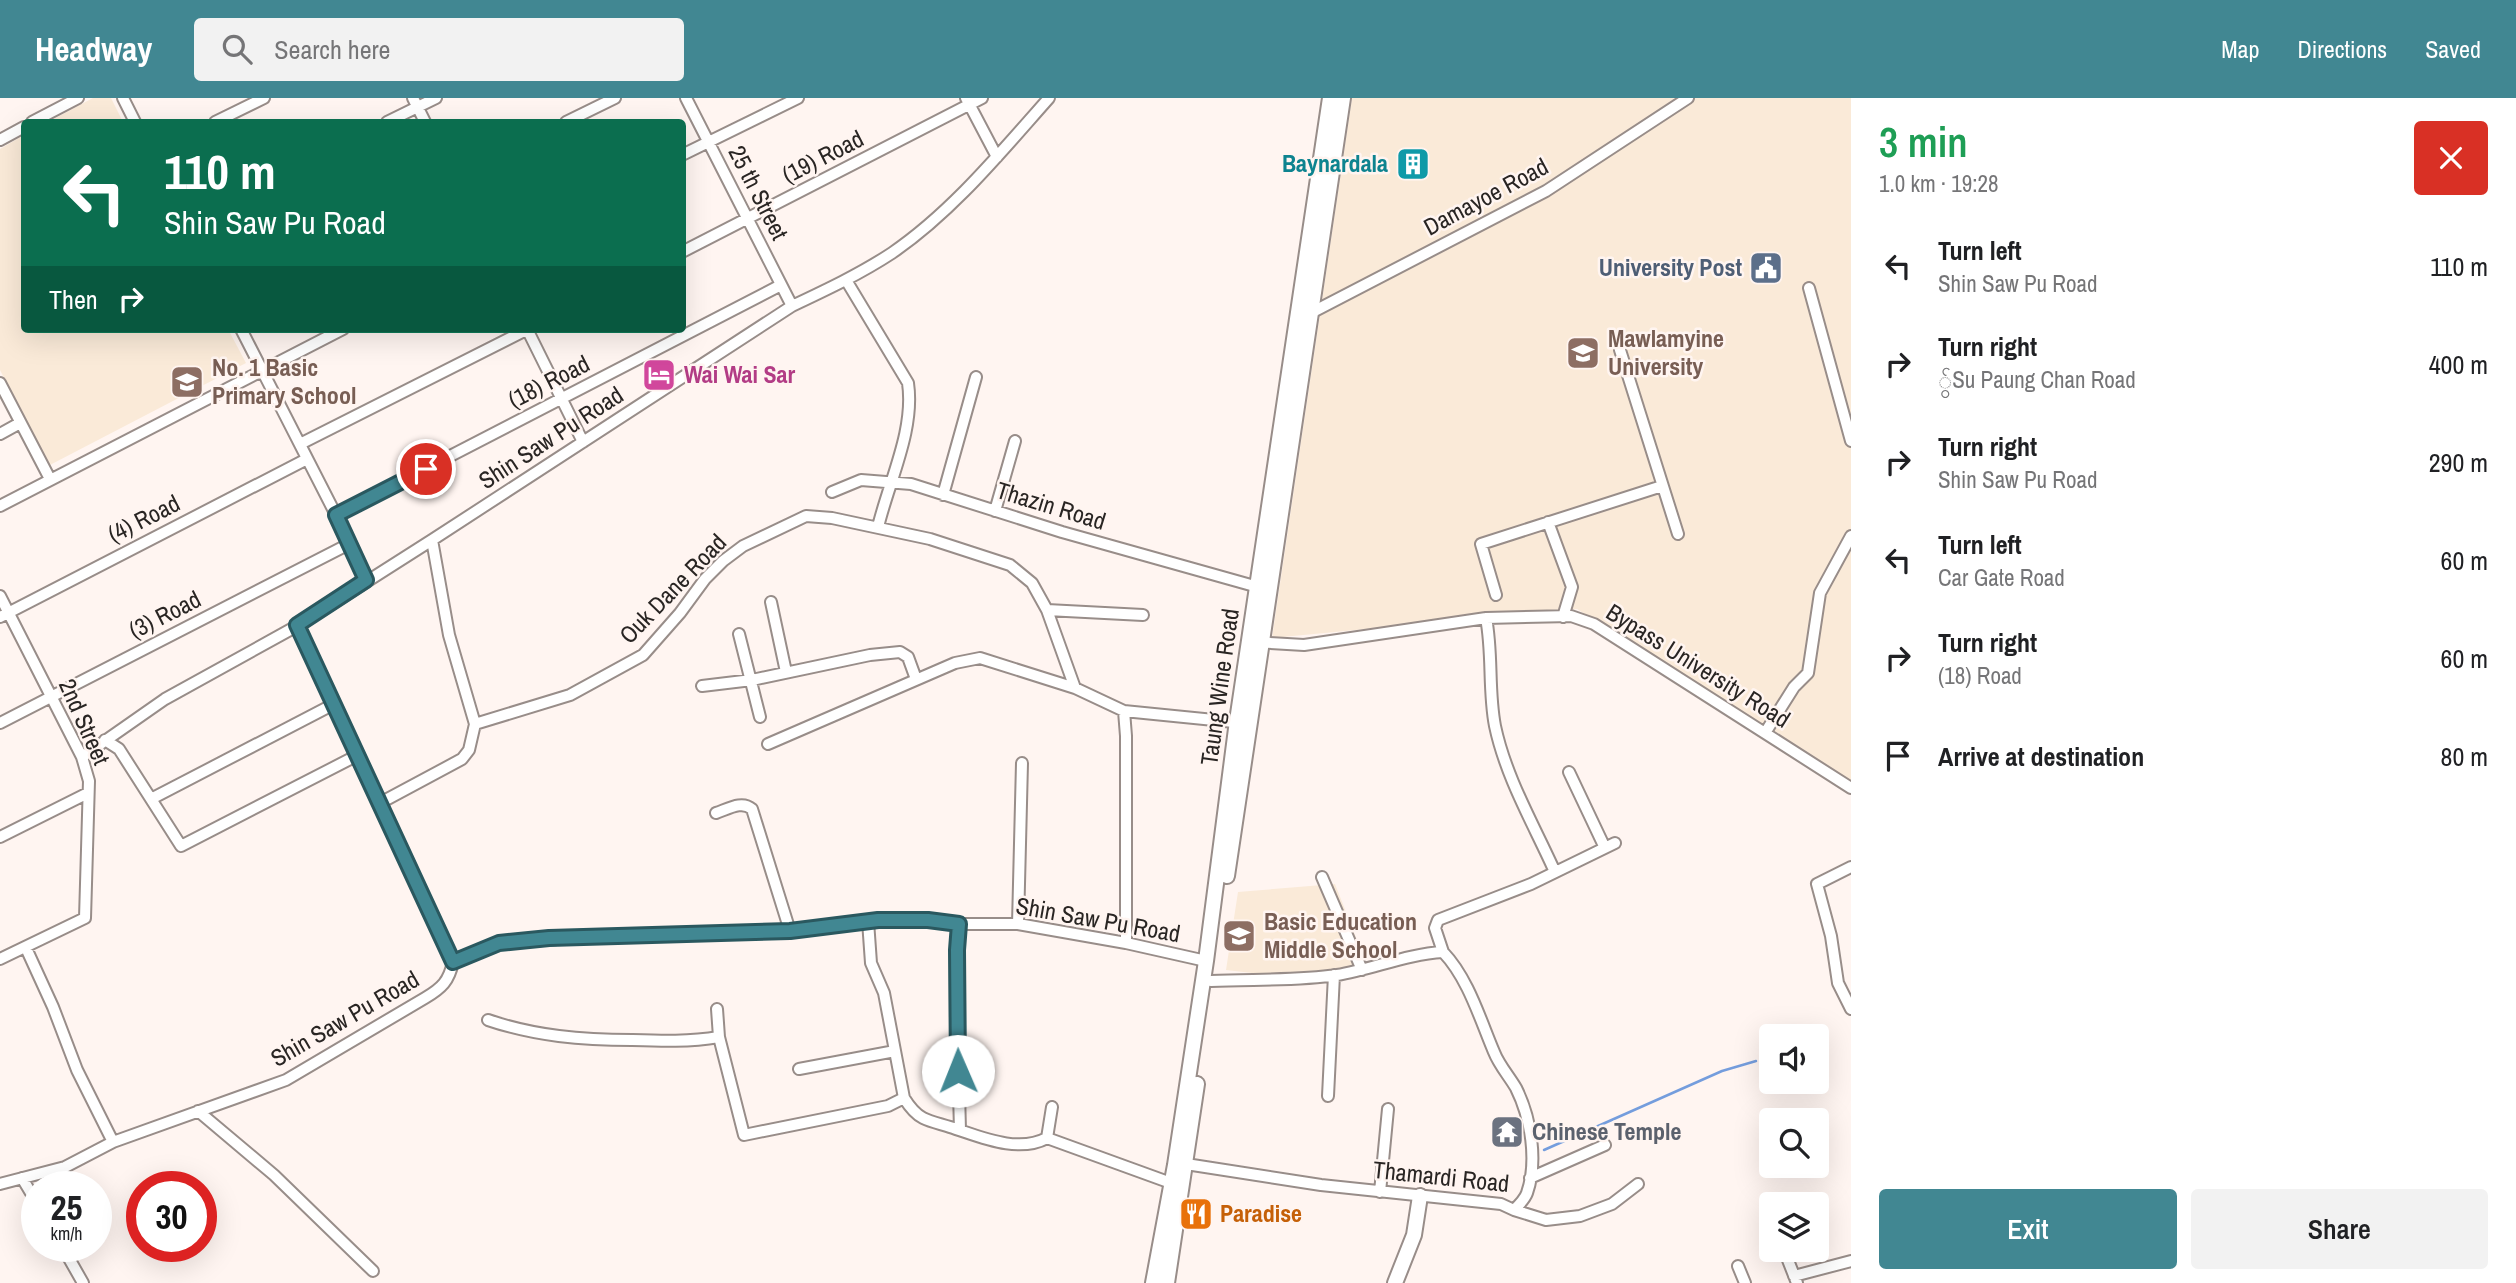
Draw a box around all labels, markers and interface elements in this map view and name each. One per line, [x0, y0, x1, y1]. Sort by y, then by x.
search box [194, 18, 684, 81]
text: Headway [35, 27, 152, 71]
icon: search [218, 30, 256, 68]
text: Search here [274, 32, 390, 67]
text: Map [2221, 33, 2259, 65]
text: Directions [2297, 33, 2387, 65]
text: Saved [2425, 33, 2481, 65]
text: 3 min [1879, 114, 1968, 170]
button: close [2414, 121, 2488, 195]
street label: (19) Road [776, 122, 869, 190]
text: 110 m [164, 138, 276, 204]
street label: 25 th Street [722, 140, 796, 246]
building icon: Baynardala [1394, 145, 1432, 183]
icon: left [49, 147, 140, 238]
place label: Baynardala [1282, 147, 1388, 179]
street label: Damayoe Road [1418, 150, 1553, 242]
text: 1.0 km · 19:28 [1879, 168, 1999, 199]
text: Shin Saw Pu Road [164, 201, 386, 244]
text: Turn left [1938, 233, 2022, 268]
icon: left [1879, 247, 1917, 285]
public building icon: University Post [1747, 249, 1785, 287]
text: 110 m [2430, 249, 2488, 284]
place label: University Post [1599, 251, 1742, 283]
text: Shin Saw Pu Road [1938, 268, 2097, 299]
icon: right [112, 280, 150, 318]
text: Then [49, 282, 98, 317]
place label: Mawlamyine University [1608, 322, 1724, 382]
text: Turn right [1938, 329, 2037, 364]
school or university icon: Mawlamyine University [1564, 334, 1602, 372]
icon: right [1879, 345, 1917, 383]
street label: (18) Road [502, 347, 595, 415]
text: 400 m [2429, 347, 2488, 382]
place label: No. 1 Basic Primary School [212, 351, 356, 411]
hotel icon: Wai Wai Sar [640, 356, 678, 394]
place label: Wai Wai Sar [684, 358, 796, 390]
school or university icon: No. 1 Basic Primary School [168, 363, 206, 401]
text: ်ွSu Paung Chan Road [1938, 364, 2136, 395]
street label: Shin Saw Pu Road [472, 378, 629, 496]
text: Turn right [1938, 429, 2037, 464]
pin [396, 439, 456, 499]
icon: right [1879, 443, 1917, 481]
text: 290 m [2429, 445, 2488, 480]
icon: arrive [407, 450, 445, 488]
text: Shin Saw Pu Road [1938, 464, 2097, 495]
street label: Thazin Road [993, 473, 1110, 537]
street label: (4) Road [102, 486, 185, 550]
street label: Ouk Dane Road [612, 526, 733, 650]
text: Turn left [1938, 527, 2022, 562]
icon: left [1879, 541, 1917, 579]
text: 60 m [2441, 543, 2488, 578]
text: Car Gate Road [1938, 562, 2065, 593]
street label: (3) Road [123, 582, 206, 646]
street label: Bypass University Road [1601, 596, 1797, 735]
street label: Taung Wine Road [1192, 606, 1246, 767]
text: Turn right [1938, 625, 2037, 660]
icon: right [1879, 639, 1917, 677]
text: 60 m [2441, 641, 2488, 676]
text: (18) Road [1938, 660, 2022, 691]
street label: 2nd Street [52, 674, 118, 770]
icon: arrive [1879, 737, 1917, 775]
text: Arrive at destination [1938, 739, 2144, 774]
text: 80 m [2441, 739, 2488, 774]
street label: Shin Saw Pu Road [1014, 889, 1183, 949]
place label: Basic Education Middle School [1264, 905, 1417, 965]
school or university icon: Basic Education Middle School [1220, 917, 1258, 955]
street label: Shin Saw Pu Road [264, 963, 425, 1074]
map controls [1759, 1024, 1829, 1262]
button: sound [1759, 1024, 1829, 1094]
position arrow [921, 1034, 995, 1108]
button: search [1759, 1108, 1829, 1178]
temple icon: Chinese Temple [1488, 1113, 1526, 1151]
place label: Chinese Temple [1532, 1115, 1682, 1147]
street label: Thamardi Road [1371, 1153, 1511, 1199]
speed limit sign: 30 [126, 1171, 217, 1262]
text: 25 [51, 1184, 82, 1231]
button: Exit [1879, 1189, 2177, 1269]
button: Share [2191, 1189, 2488, 1269]
button: layers [1759, 1192, 1829, 1262]
restaurant icon: Paradise [1177, 1195, 1215, 1233]
place label: Paradise [1220, 1197, 1302, 1229]
text: km/h [51, 1221, 83, 1246]

